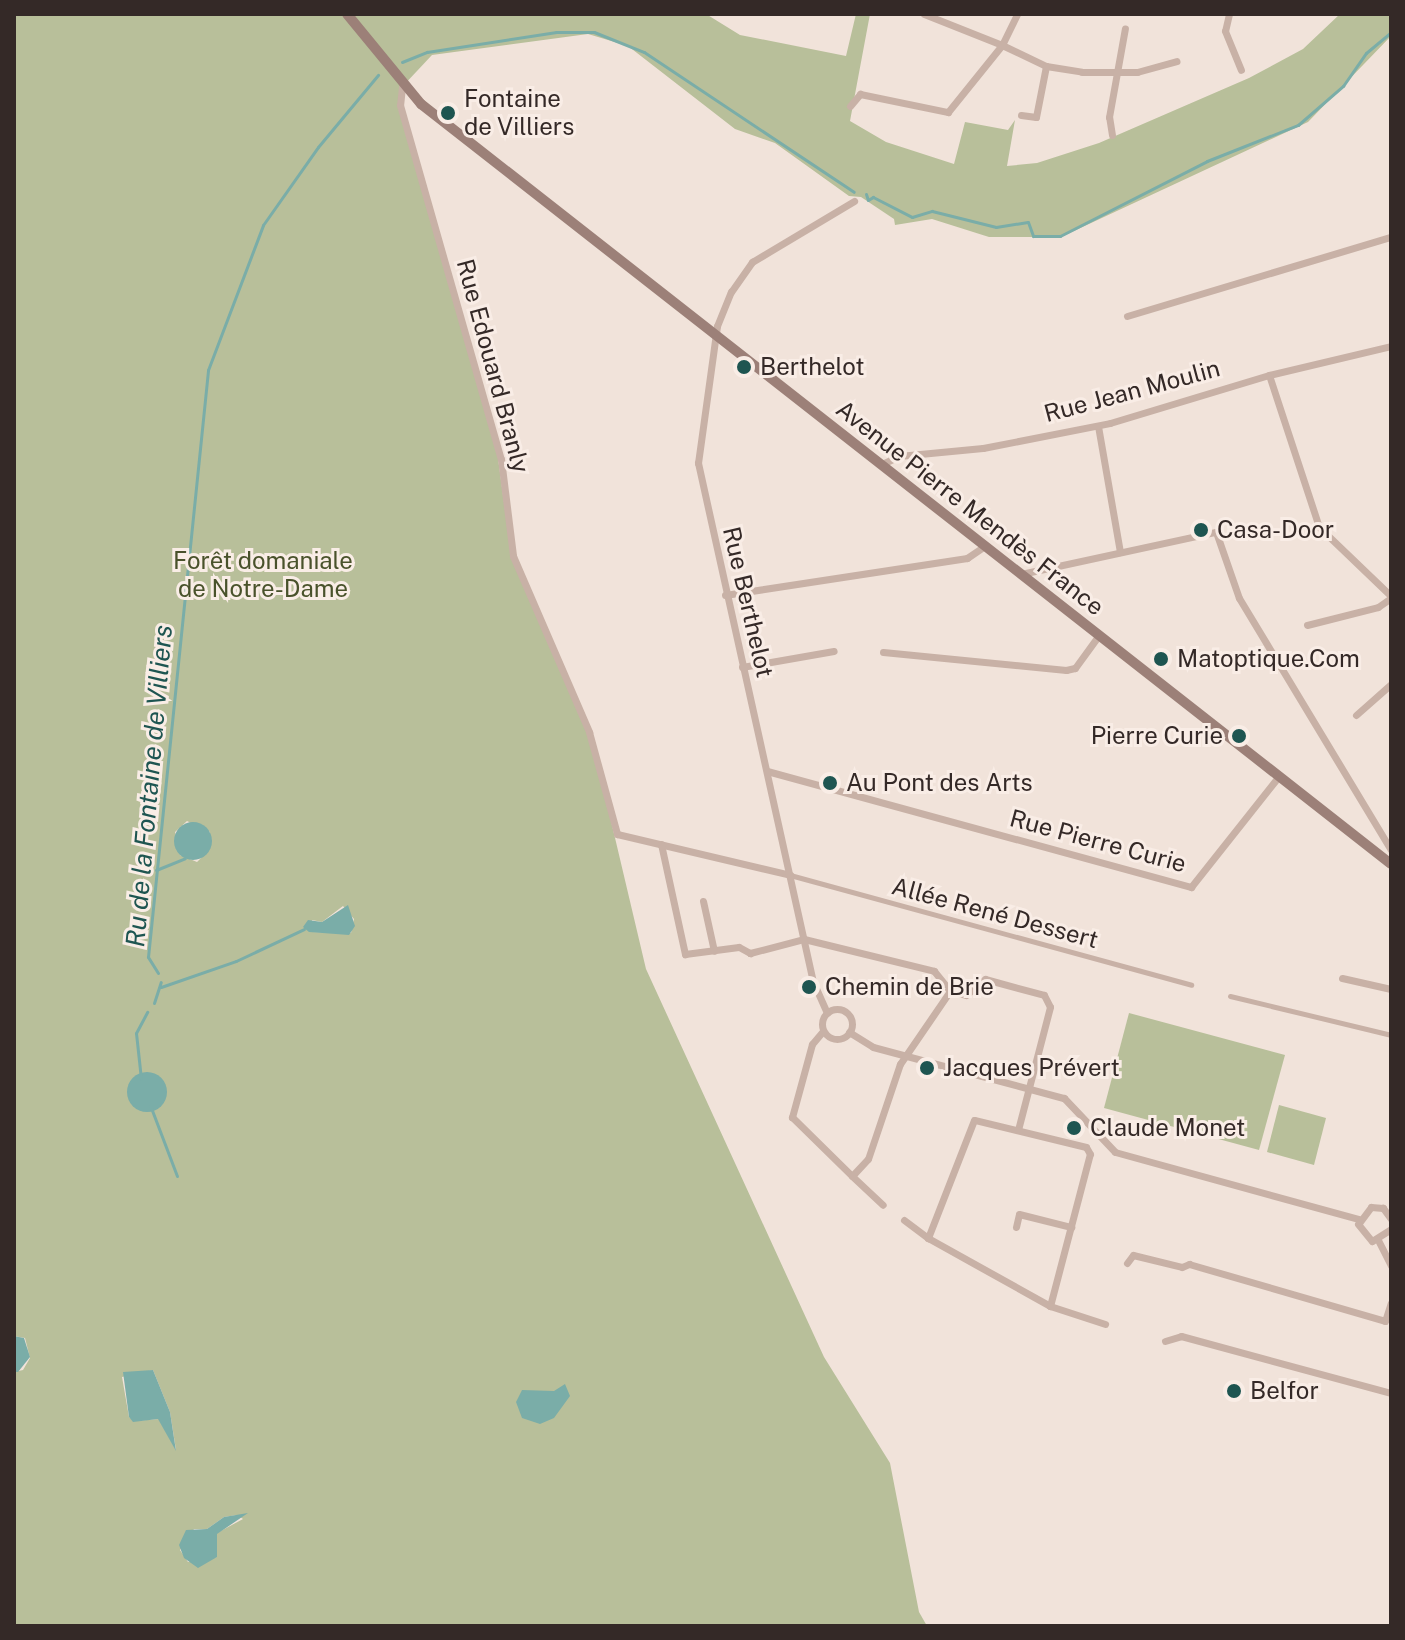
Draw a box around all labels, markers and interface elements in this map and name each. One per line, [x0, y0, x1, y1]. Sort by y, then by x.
place label: Fontaine de Villiers [464, 85, 575, 141]
marker: Fontaine de Villiers [439, 104, 457, 122]
street label: Rue Edouard Branly [451, 256, 535, 476]
place label: Berthelot [760, 353, 865, 381]
street label: Rue Jean Moulin [1041, 354, 1223, 428]
marker: Berthelot [735, 358, 753, 376]
street label: Avenue Pierre Mendès France [830, 394, 1110, 622]
place label: Casa-Door [1217, 516, 1334, 544]
marker: Casa-Door [1192, 521, 1210, 539]
street label: Rue Berthelot [717, 524, 779, 680]
park label: Forêt domaniale de Notre-Dame [173, 547, 353, 603]
water label: Ru de la Fontaine de Villiers [119, 623, 179, 949]
place label: Matoptique.Com [1177, 645, 1360, 673]
marker: Matoptique.Com [1152, 650, 1170, 668]
place label: Pierre Curie [1091, 722, 1223, 750]
marker: Pierre Curie [1230, 727, 1248, 745]
place label: Au Pont des Arts [846, 769, 1033, 797]
marker: Au Pont des Arts [821, 774, 839, 792]
street label: Rue Pierre Curie [1006, 804, 1190, 878]
street label: Allée René Dessert [889, 872, 1101, 954]
place label: Chemin de Brie [825, 973, 994, 1001]
marker: Chemin de Brie [800, 978, 818, 996]
place label: Jacques Prévert [943, 1054, 1120, 1082]
marker: Jacques Prévert [918, 1059, 936, 1077]
place label: Claude Monet [1090, 1114, 1246, 1142]
marker: Claude Monet [1065, 1119, 1083, 1137]
place label: Belfor [1250, 1377, 1319, 1405]
marker: Belfor [1225, 1382, 1243, 1400]

